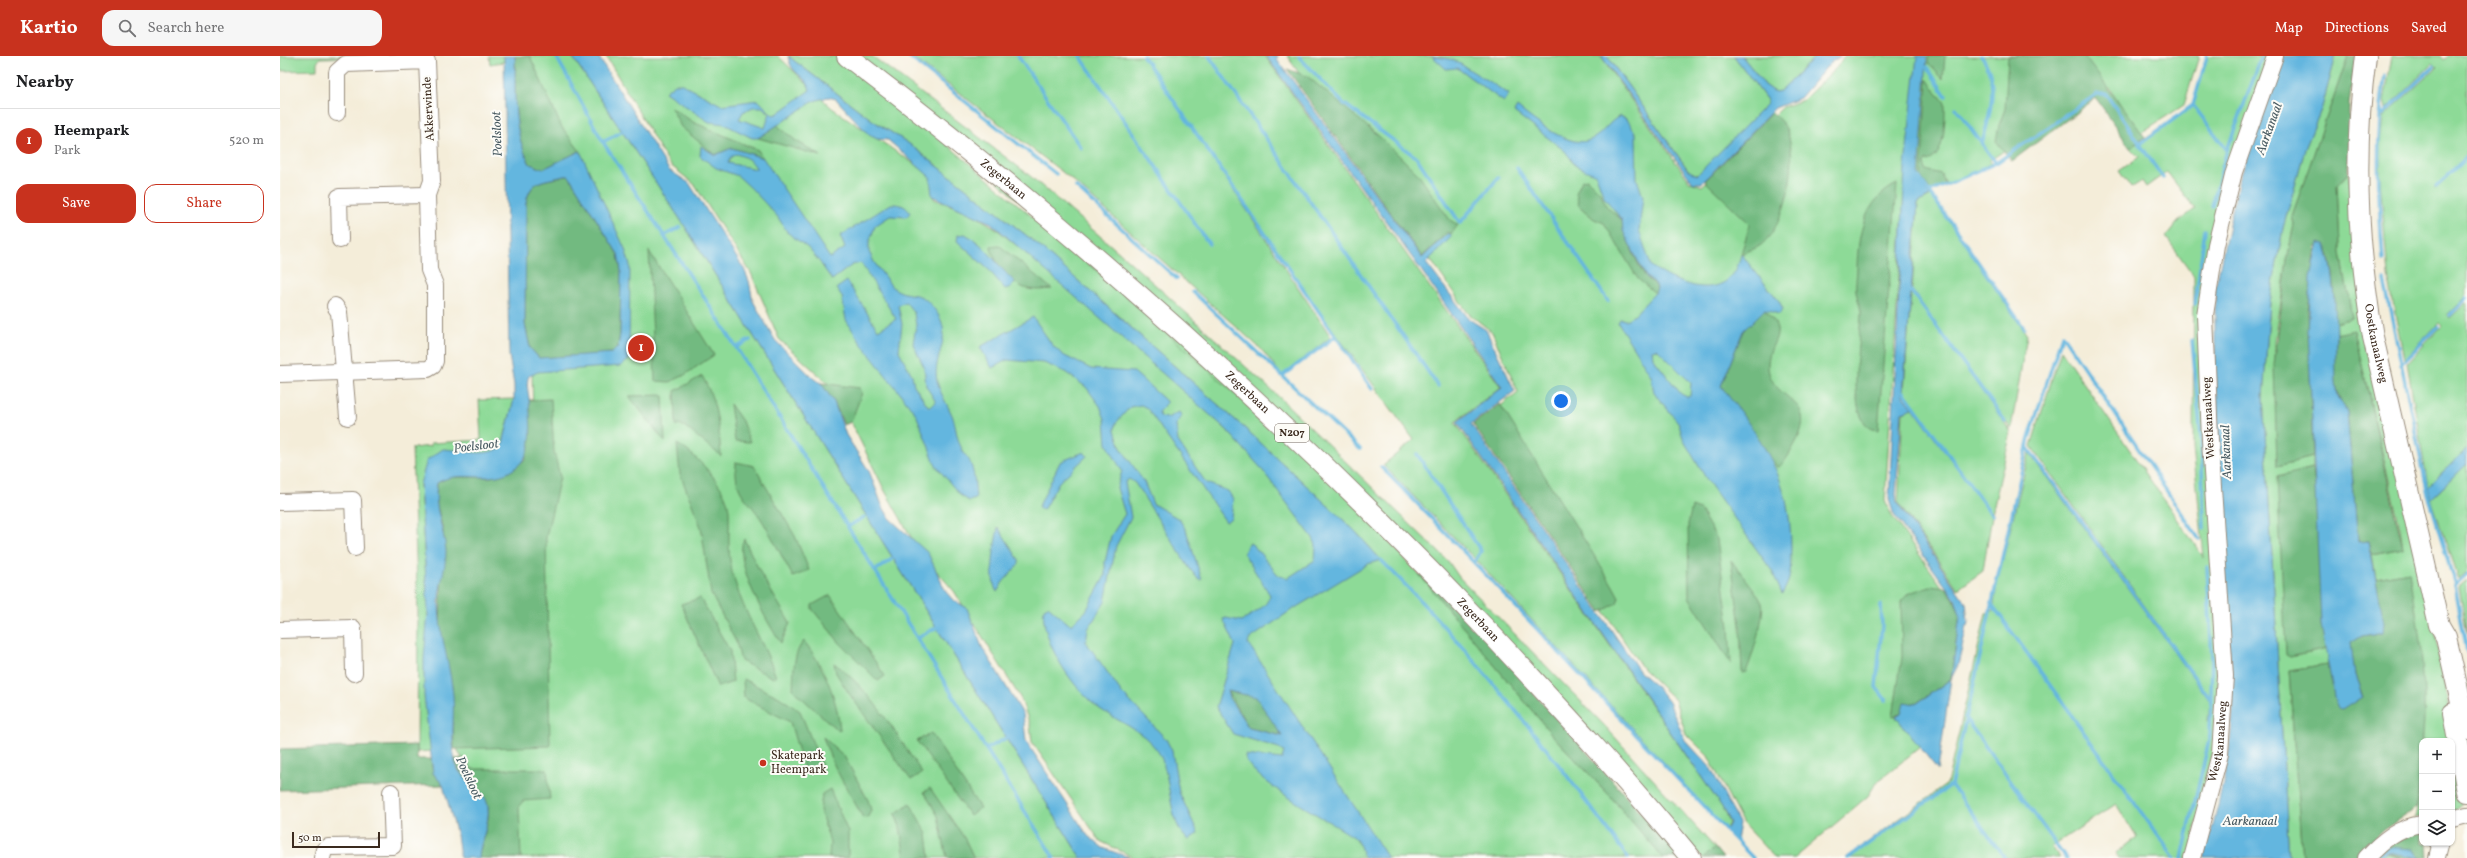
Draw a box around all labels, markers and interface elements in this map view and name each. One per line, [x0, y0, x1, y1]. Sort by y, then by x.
search box [102, 10, 382, 46]
text: Kartio [20, 15, 78, 41]
icon: search [116, 17, 138, 39]
text: Search here [148, 18, 224, 39]
text: Map [2275, 19, 2303, 38]
text: Directions [2325, 19, 2389, 38]
text: Saved [2411, 19, 2447, 38]
text: Nearby [16, 71, 74, 94]
street label: Akkerwinde [419, 76, 439, 142]
water label: Aarkanaal [2252, 100, 2288, 159]
water label: Poelsloot [488, 110, 508, 157]
text: Heempark [54, 121, 129, 142]
text: 1 [26, 132, 32, 150]
text: 520 m [229, 132, 264, 150]
text: Park [54, 142, 81, 160]
street label: Zegerbaan [976, 156, 1030, 203]
button: Save [16, 184, 136, 223]
button: Share [144, 184, 264, 223]
street label: Oostkanaalweg [2360, 303, 2391, 385]
pin: 1 [628, 333, 654, 363]
street label: Zegerbaan [1221, 368, 1273, 417]
street label: Westkanaalweg [2199, 376, 2219, 460]
your location [1551, 391, 1571, 411]
road number: N207 [1275, 424, 1309, 442]
water label: Aarkanaal [2217, 424, 2237, 480]
water label: Poelsloot [452, 435, 500, 459]
street label: Zegerbaan [1453, 594, 1503, 646]
street label: Westkanaalweg [2205, 700, 2231, 784]
map controls [2419, 738, 2455, 846]
button: + [2419, 738, 2455, 774]
place label: Skatepark Heempark [771, 748, 827, 778]
water label: Poelsloot [450, 754, 486, 803]
marker: Skatepark Heempark [758, 758, 768, 768]
button: − [2419, 774, 2455, 810]
button: layers [2419, 810, 2455, 846]
water label: Aarkanaal [2222, 813, 2278, 831]
scale bar [292, 830, 380, 849]
text: 50 m [298, 831, 322, 846]

